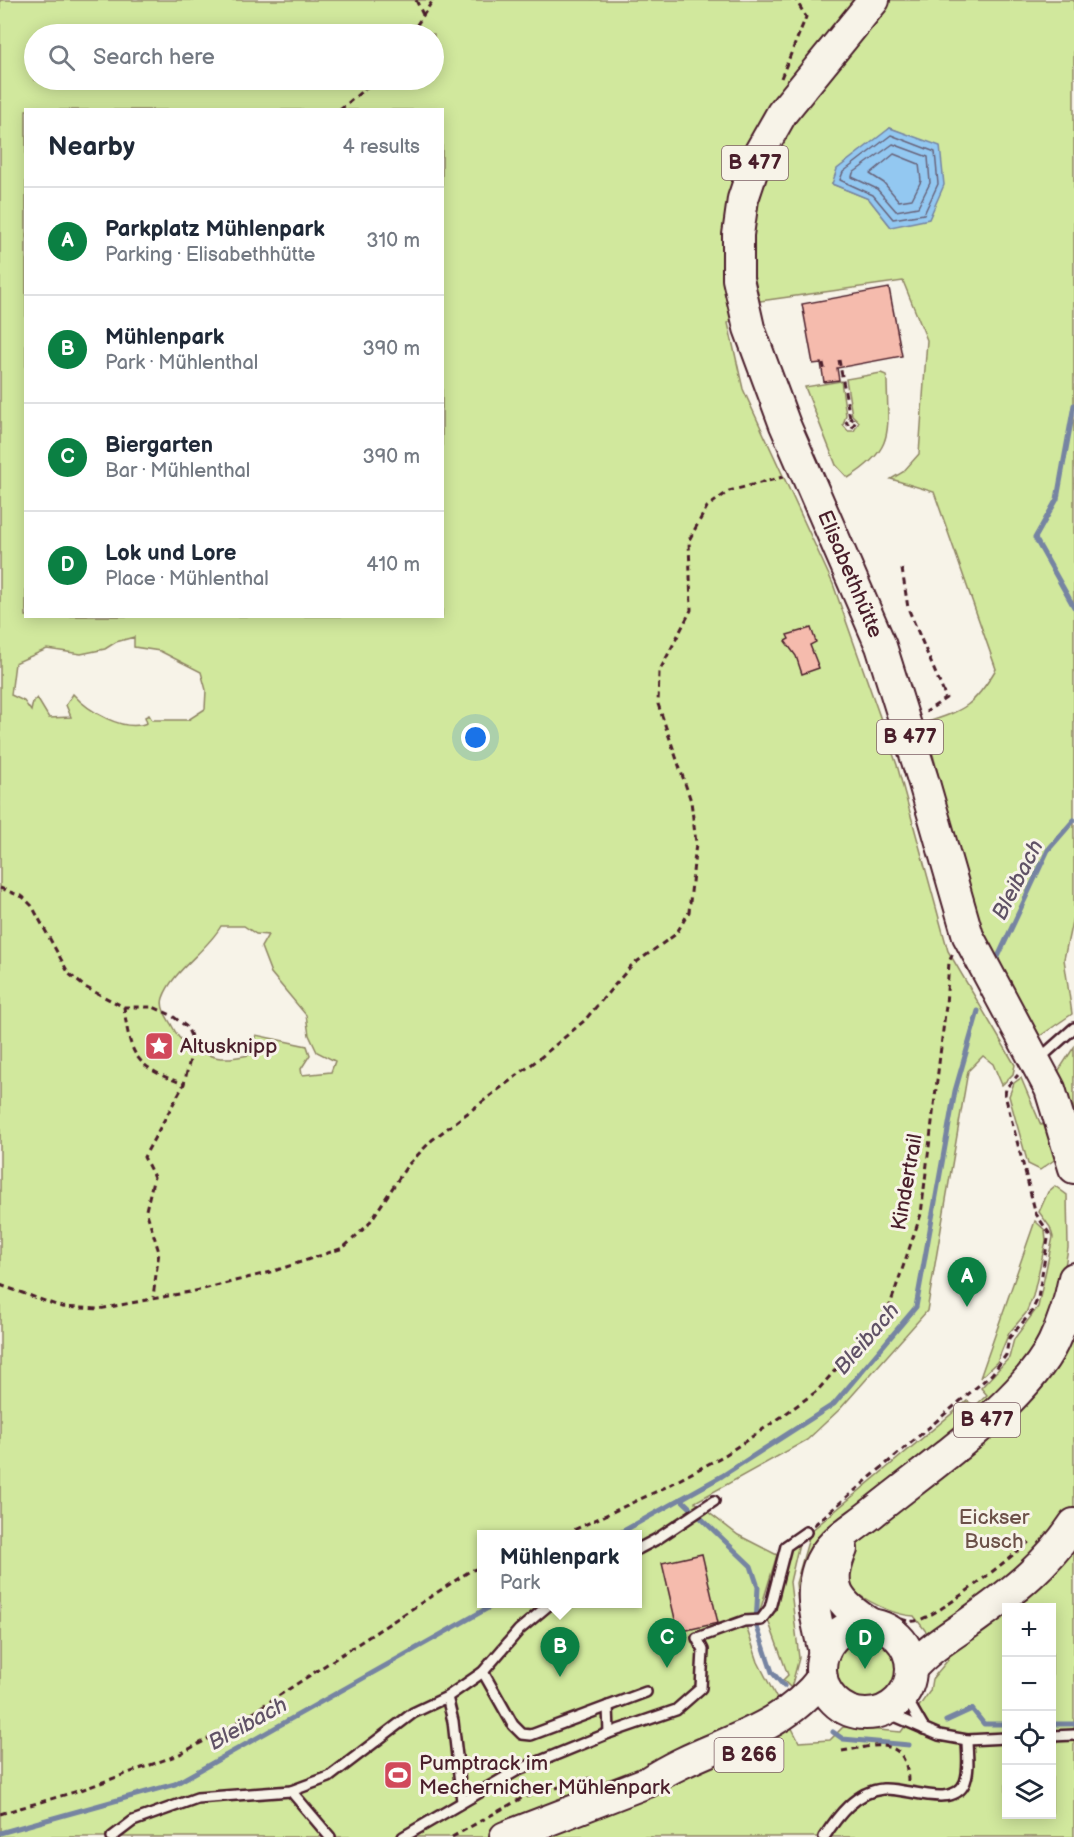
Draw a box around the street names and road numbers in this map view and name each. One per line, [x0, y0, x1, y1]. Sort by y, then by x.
road number: B 477 [722, 146, 788, 180]
street label: Elisabethhütte [812, 506, 888, 642]
road number: B 477 [877, 720, 943, 754]
street label: Kindertrail [886, 1132, 928, 1232]
road number: B 477 [954, 1403, 1020, 1437]
road number: B 266 [714, 1738, 783, 1772]

